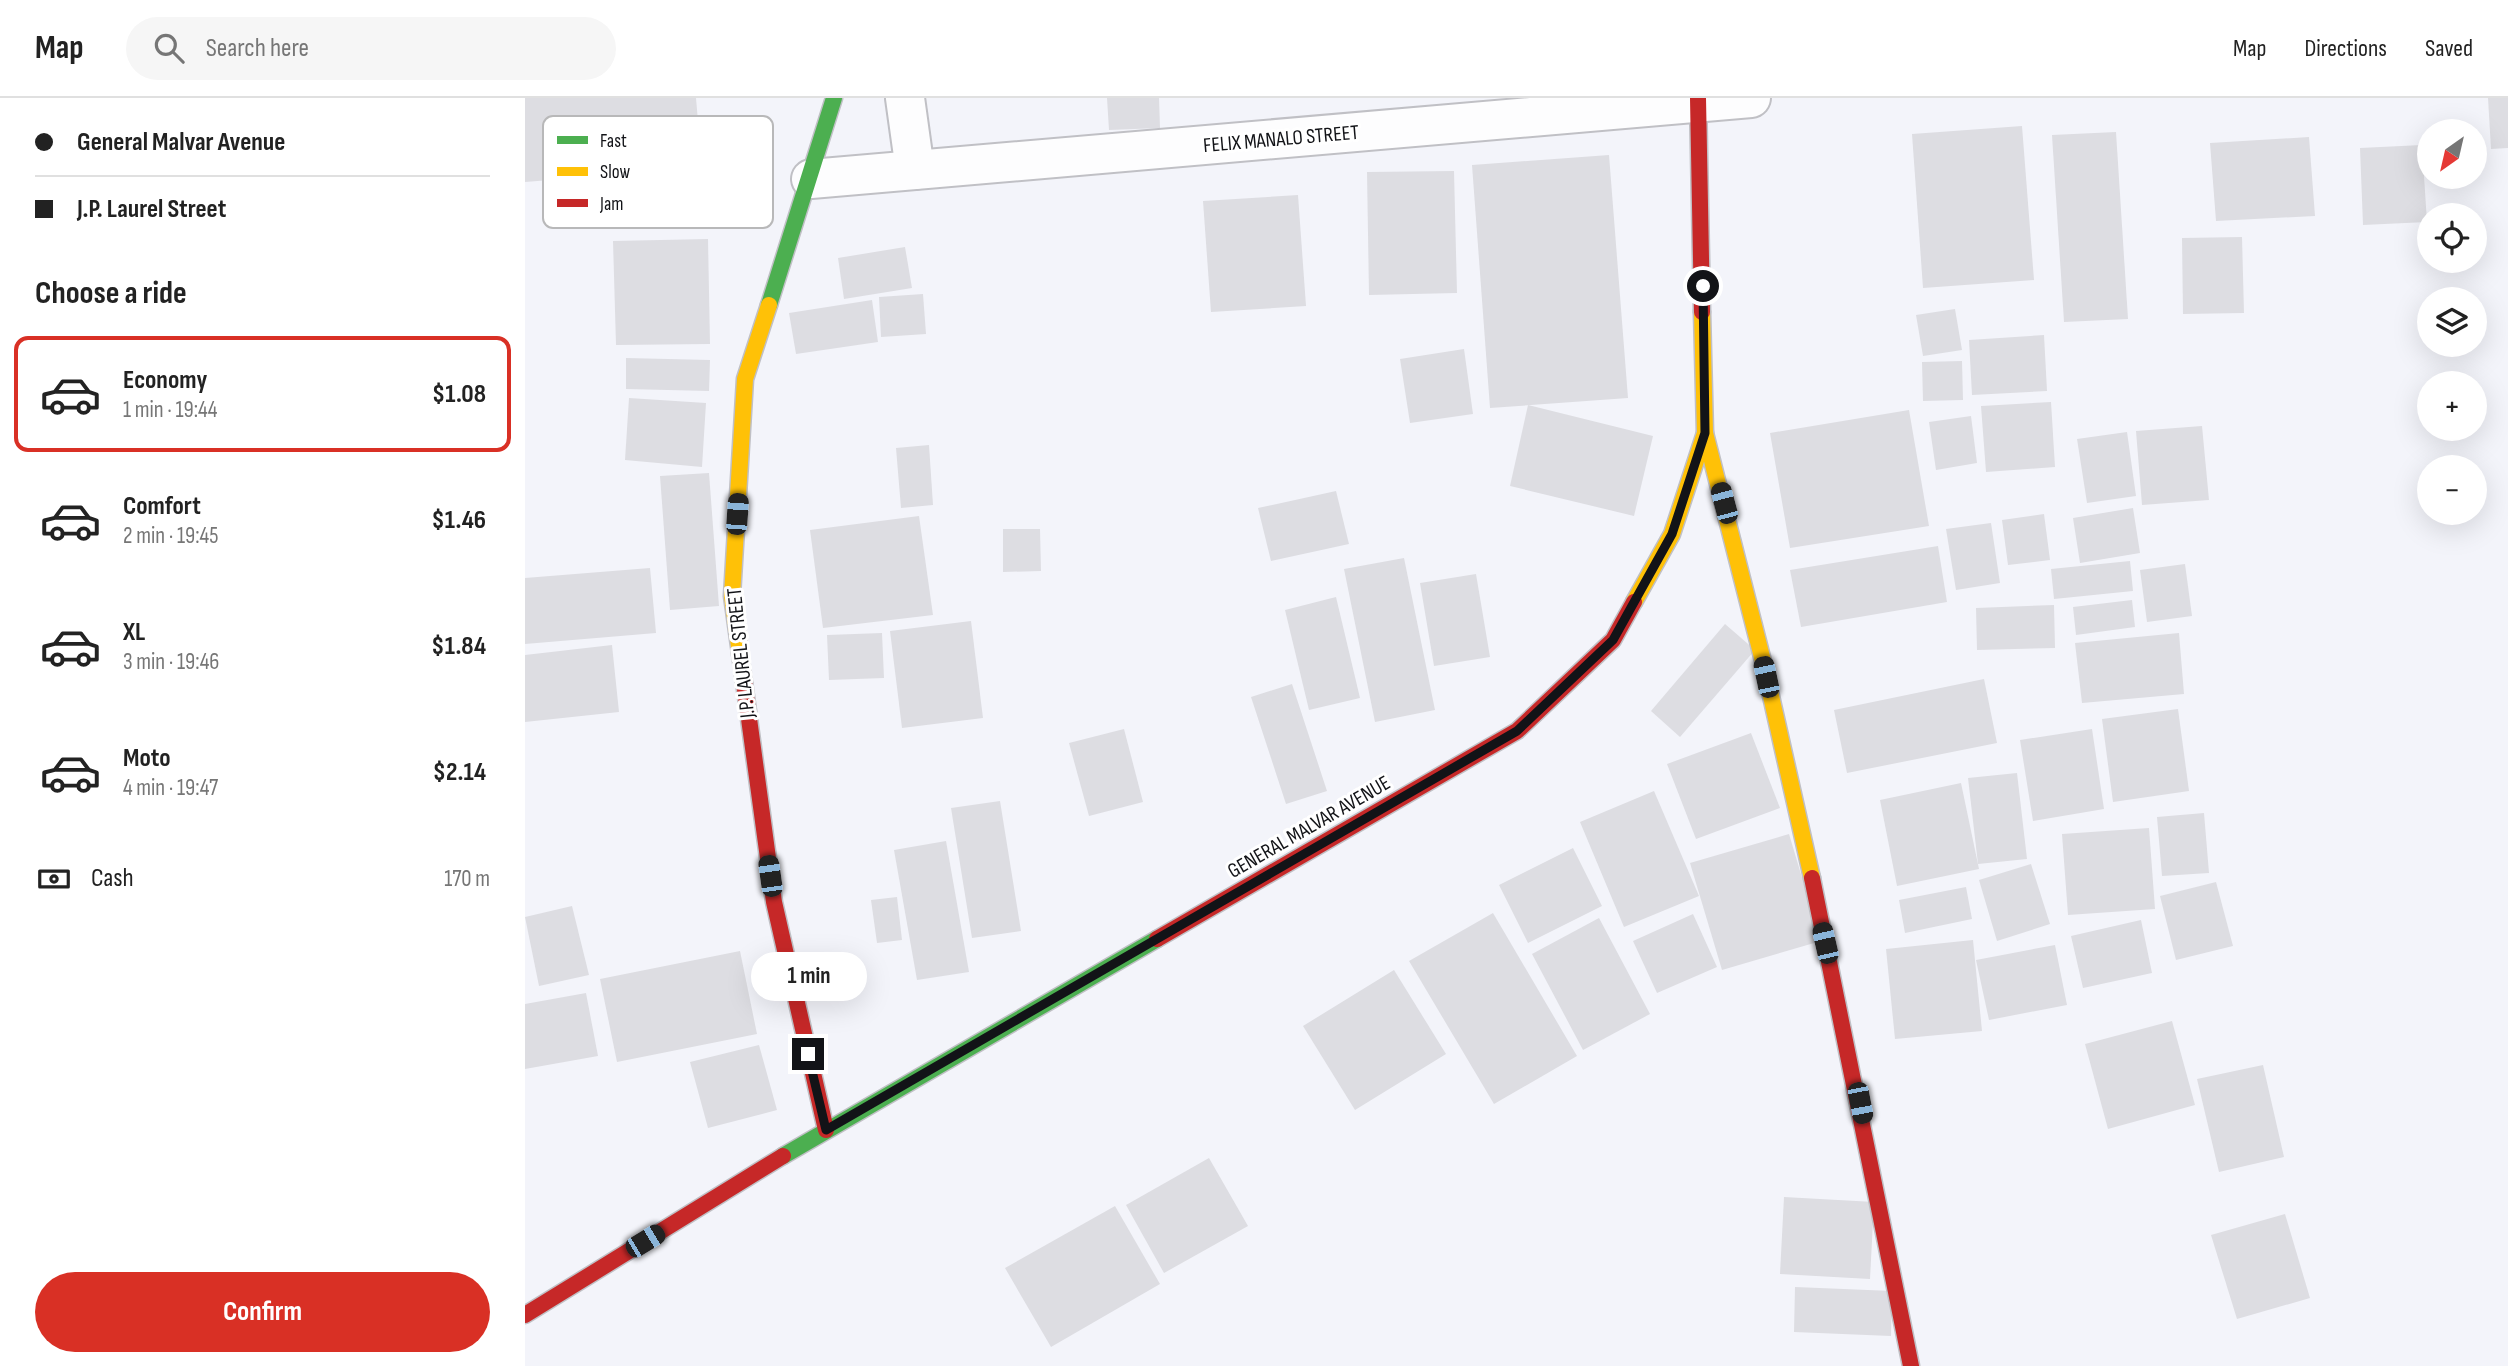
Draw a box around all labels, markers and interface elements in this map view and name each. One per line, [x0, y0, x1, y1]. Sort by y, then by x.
search box [126, 17, 616, 80]
text: Map [35, 28, 84, 68]
icon: search [150, 29, 188, 67]
text: Search here [206, 33, 309, 64]
text: Map [2233, 34, 2266, 63]
text: Directions [2304, 34, 2387, 63]
text: Saved [2425, 34, 2473, 63]
legend [543, 116, 773, 228]
north arrow [2417, 119, 2487, 189]
map controls [2417, 119, 2487, 525]
street label: FELIX MANALO STREET [1202, 120, 1360, 158]
text: General Malvar Avenue [77, 127, 285, 158]
text: Fast [600, 130, 627, 153]
text: Slow [600, 161, 630, 184]
text: Jam [599, 193, 623, 216]
text: J.P. Laurel Street [77, 194, 226, 225]
button: locate [2417, 203, 2487, 273]
route start [1687, 270, 1719, 302]
text: Choose a ride [35, 274, 187, 313]
button: layers [2417, 287, 2487, 357]
icon: car [39, 363, 102, 426]
text: Economy [123, 365, 207, 396]
button: + [2417, 371, 2487, 441]
text: $1.08 [432, 379, 486, 410]
text: 1 min · 19:44 [123, 396, 217, 424]
button: − [2417, 455, 2487, 525]
car [1709, 480, 1740, 526]
icon: car [39, 489, 102, 552]
text: Comfort [123, 491, 201, 522]
car [726, 492, 749, 536]
text: $1.46 [431, 505, 486, 536]
text: 2 min · 19:45 [123, 522, 218, 550]
street label: J.P. LAUREL STREET [722, 586, 760, 720]
icon: car [39, 615, 102, 678]
text: XL [123, 617, 145, 648]
text: $1.84 [431, 631, 486, 662]
text: 3 min · 19:46 [123, 648, 219, 676]
car [1752, 654, 1781, 700]
icon: car [39, 741, 102, 804]
text: Moto [123, 743, 171, 774]
text: $2.14 [433, 757, 486, 788]
street label: GENERAL MALVAR AVENUE [1223, 770, 1395, 884]
text: 4 min · 19:47 [123, 774, 218, 802]
car [757, 854, 784, 898]
icon: cash [35, 860, 73, 898]
text: Cash [91, 863, 134, 894]
text: 170 m [444, 865, 490, 893]
car [1811, 920, 1840, 966]
callout: 1 min [750, 953, 866, 1002]
text: 1 min [788, 962, 830, 990]
route end [792, 1038, 824, 1070]
car [1846, 1080, 1875, 1126]
car [622, 1221, 669, 1261]
button: Confirm [35, 1272, 490, 1352]

